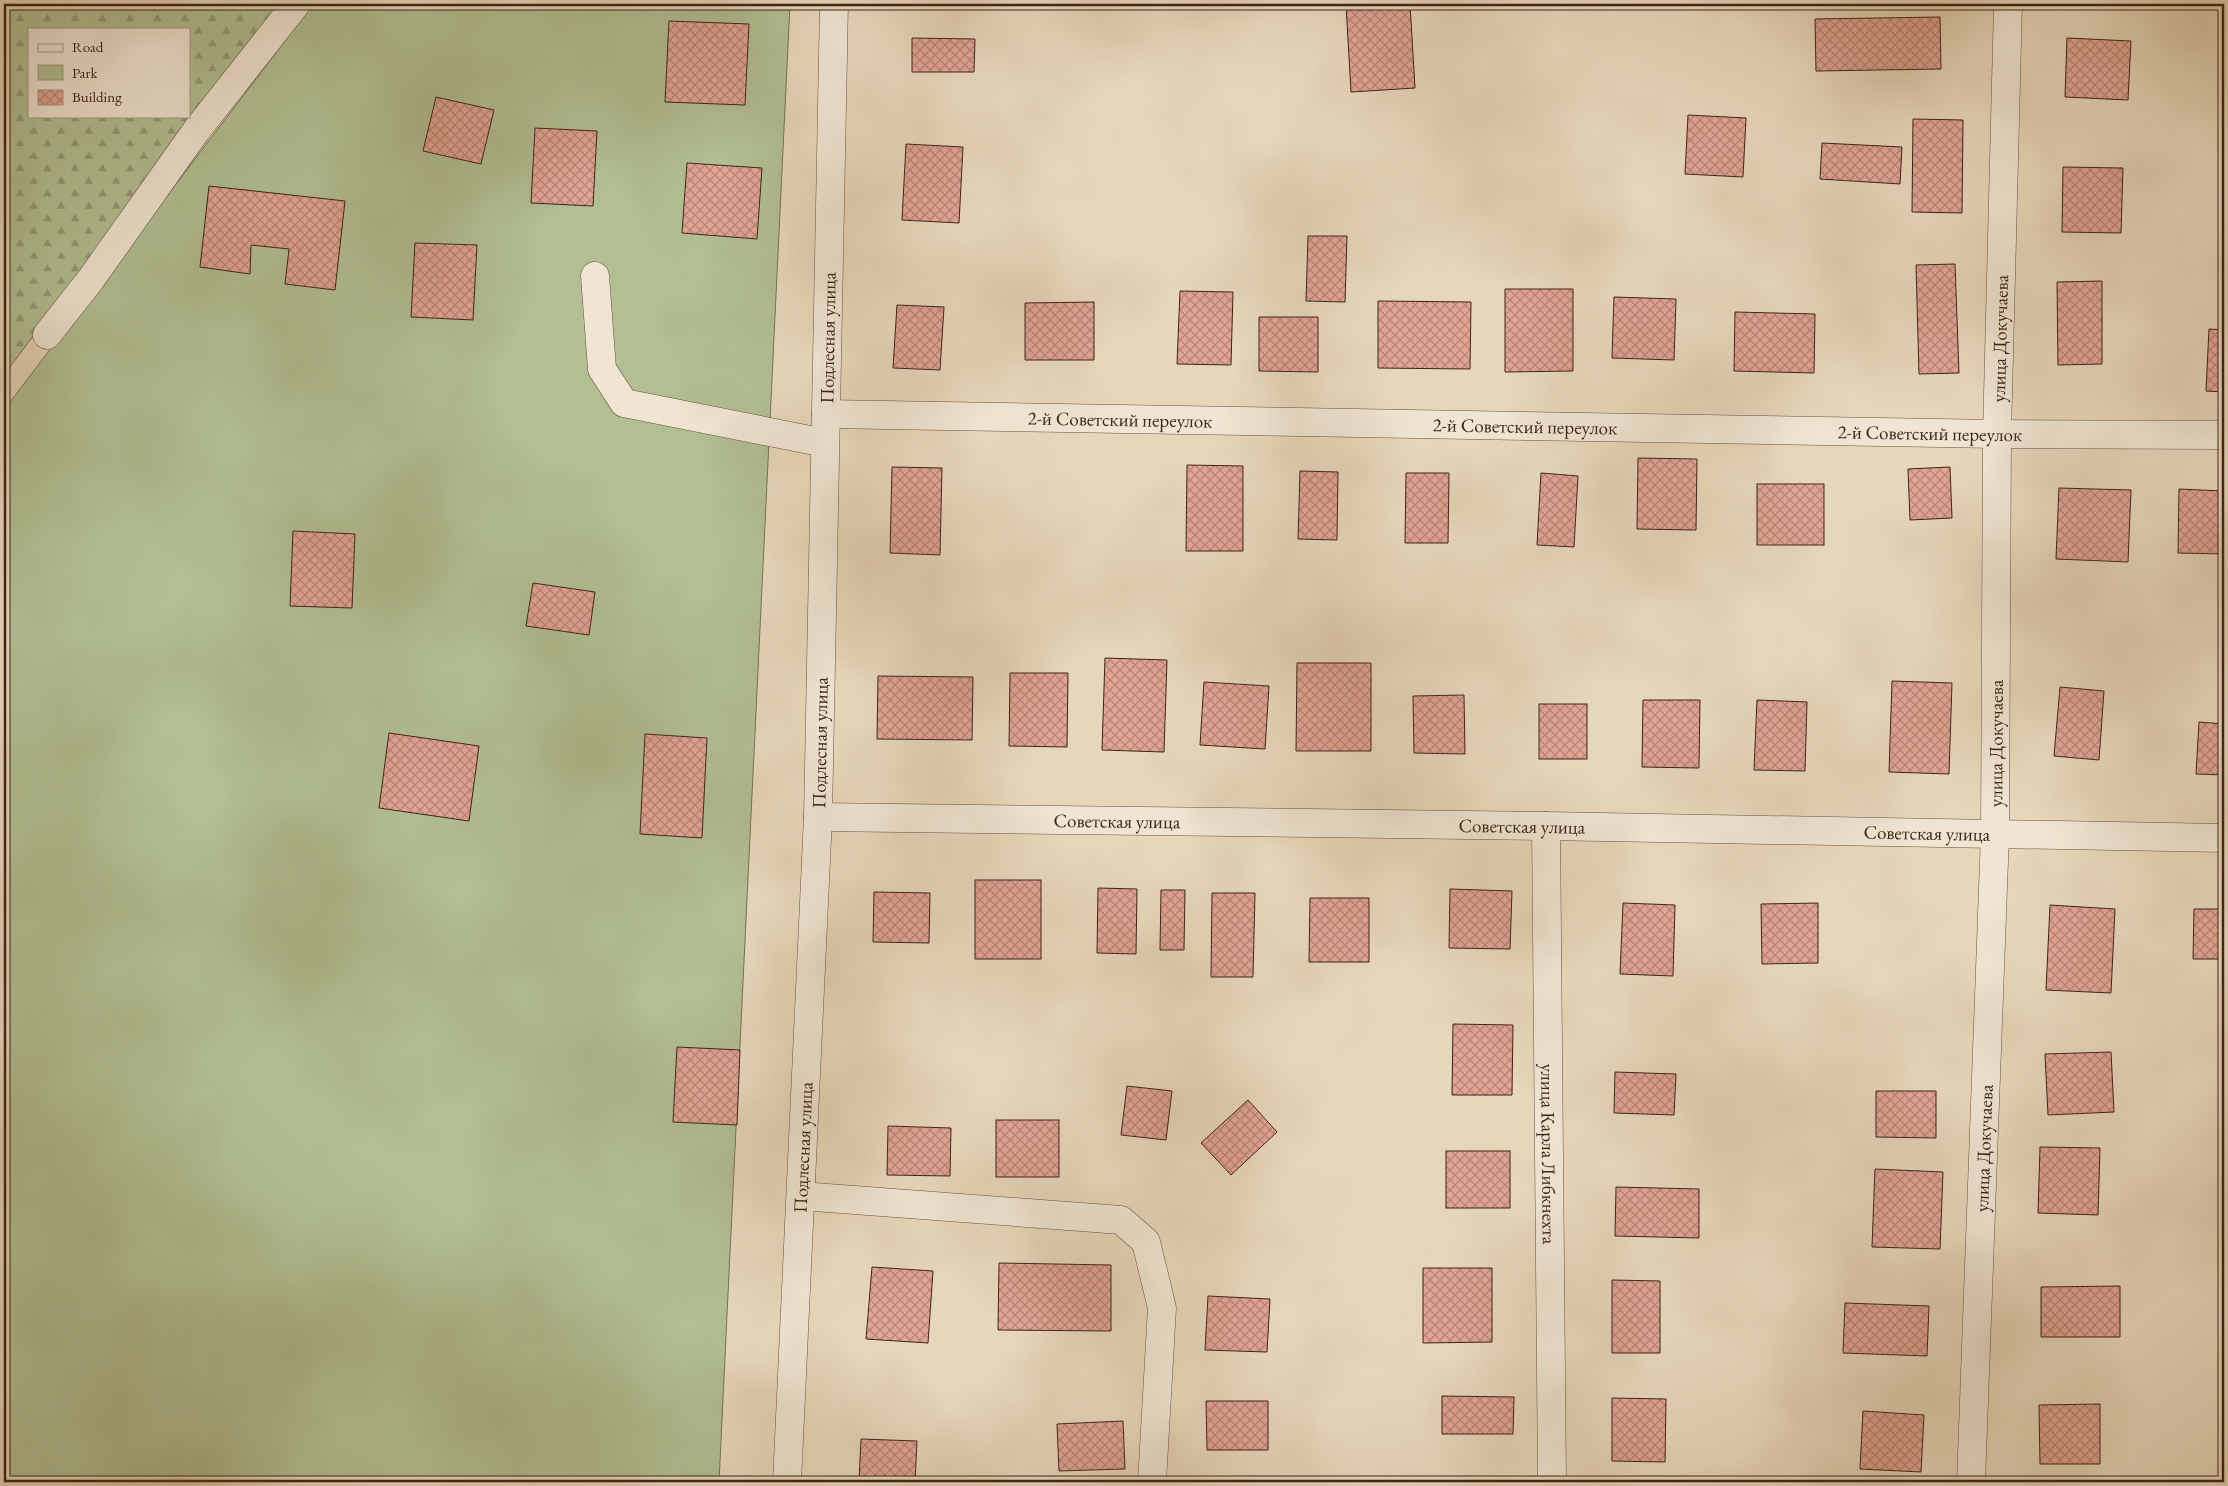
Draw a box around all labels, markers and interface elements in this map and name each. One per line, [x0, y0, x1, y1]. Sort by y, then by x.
legend [28, 28, 190, 118]
text: Road [72, 37, 104, 56]
text: Park [72, 63, 99, 82]
text: Building [72, 87, 122, 106]
street label: Подлесная улица [814, 271, 841, 404]
street label: улица Докучаева [1985, 274, 2014, 403]
street label: 2-й Советский переулок [1027, 405, 1212, 433]
street label: 2-й Советский переулок [1432, 412, 1617, 440]
street label: 2-й Советский переулок [1837, 419, 2022, 447]
street label: Подлесная улица [806, 676, 833, 809]
street label: улица Докучаева [1983, 679, 2008, 807]
street label: Советская улица [1053, 807, 1181, 834]
street label: Советская улица [1458, 812, 1586, 839]
street label: Советская улица [1863, 819, 1991, 846]
street label: улица Карла Либкнехта [1536, 1064, 1562, 1245]
street label: Подлесная улица [787, 1081, 818, 1214]
street label: улица Докучаева [1969, 1084, 1998, 1212]

